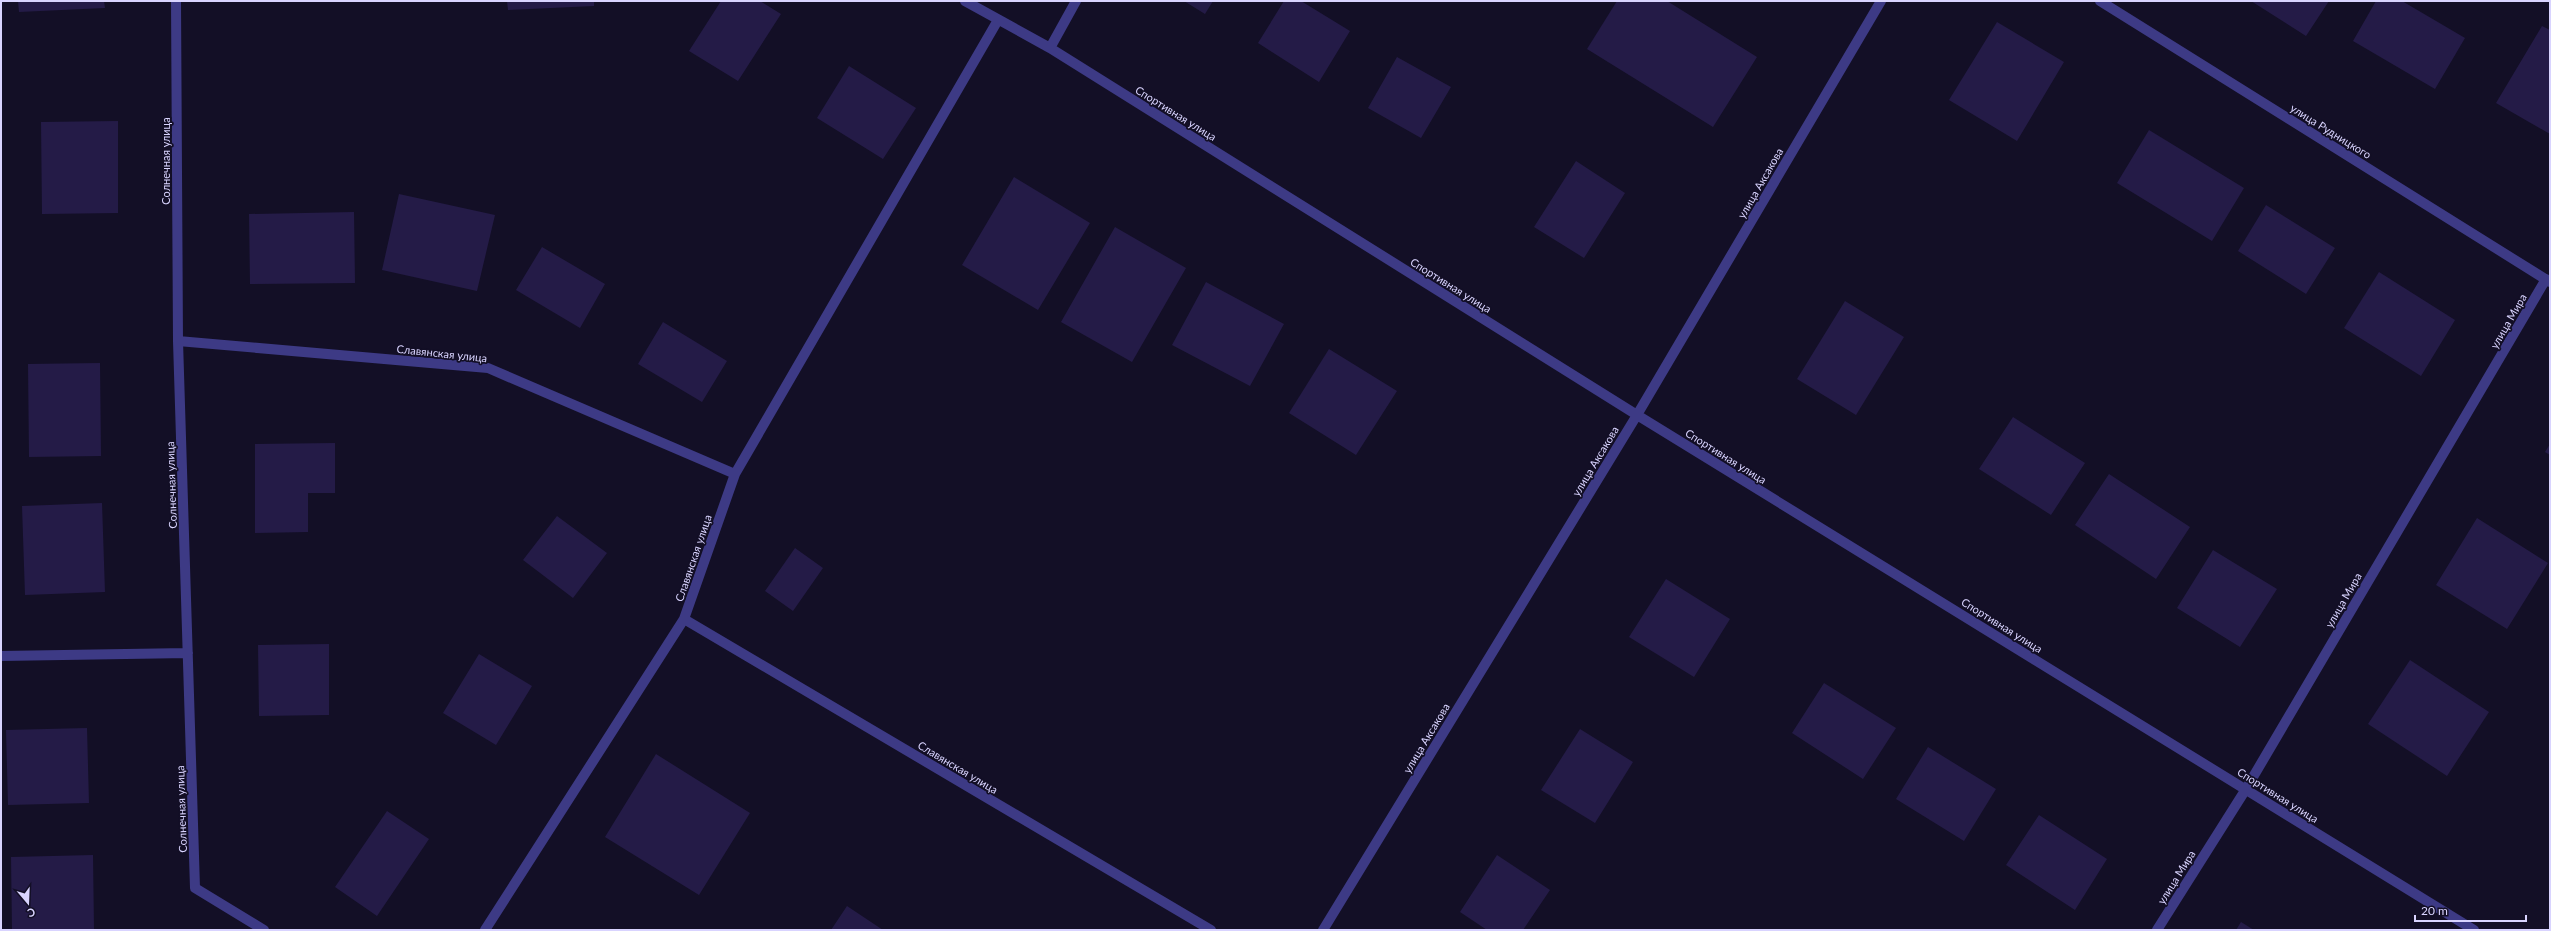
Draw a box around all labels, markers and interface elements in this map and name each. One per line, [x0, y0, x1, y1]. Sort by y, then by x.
street label: Спортивная улица [1133, 83, 1219, 143]
street label: улица Рудницкого [2288, 101, 2374, 161]
street label: Солнечная улица [159, 117, 172, 205]
street label: улица Аксакова [1735, 145, 1785, 221]
street label: Спортивная улица [1408, 255, 1494, 315]
street label: улица Мира [2487, 291, 2529, 351]
street label: Славянская улица [396, 342, 488, 364]
street label: улица Аксакова [1569, 424, 1621, 498]
street label: Спортивная улица [1683, 426, 1769, 486]
street label: Солнечная улица [163, 441, 179, 529]
street label: Славянская улица [672, 513, 714, 603]
street label: улица Мира [2322, 570, 2364, 630]
street label: Спортивная улица [1959, 595, 2045, 655]
street label: улица Аксакова [1400, 701, 1452, 775]
street label: Славянская улица [916, 738, 1000, 796]
street label: Солнечная улица [173, 765, 189, 853]
street label: Спортивная улица [2235, 765, 2321, 825]
street label: улица Мира [2154, 848, 2198, 906]
north arrow [8, 883, 48, 923]
scale bar [2415, 897, 2526, 923]
text: 20 m [2421, 903, 2448, 918]
text: С [25, 906, 37, 920]

